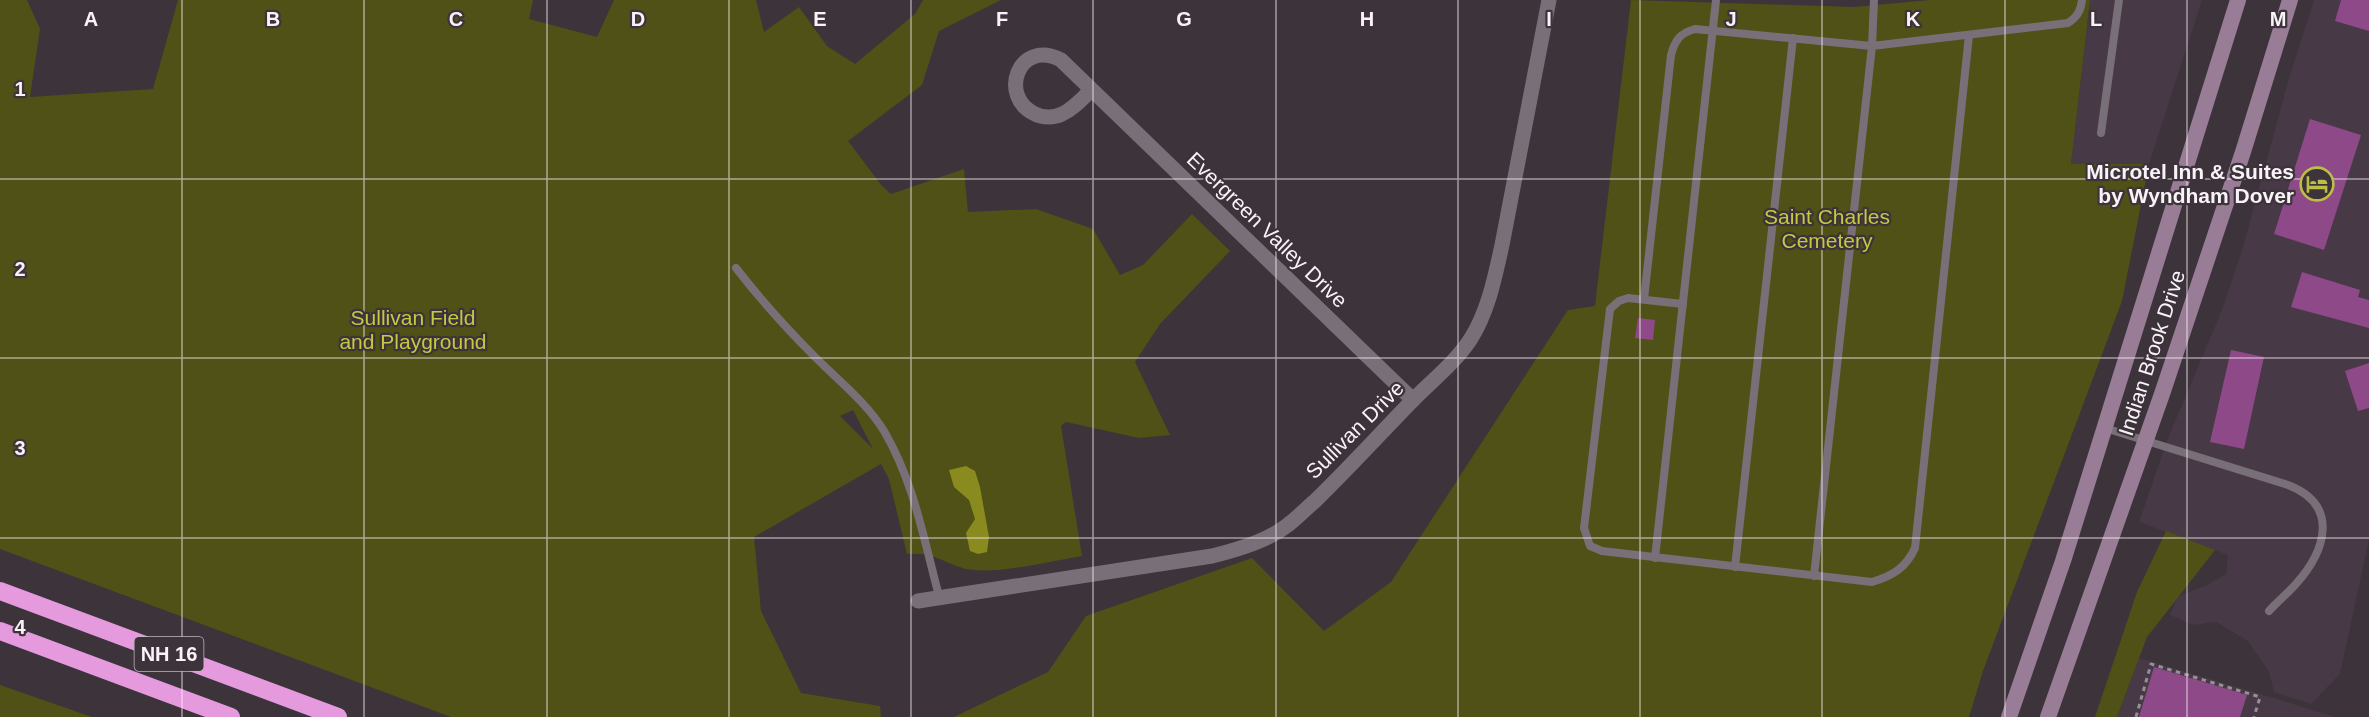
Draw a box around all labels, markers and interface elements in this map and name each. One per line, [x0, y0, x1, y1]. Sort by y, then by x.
text: A [84, 8, 98, 30]
text: B [266, 8, 280, 30]
text: C [449, 8, 463, 30]
text: D [631, 8, 645, 30]
text: E [813, 8, 827, 30]
text: F [996, 8, 1008, 30]
text: G [1176, 8, 1192, 30]
text: H [1360, 8, 1374, 30]
text: I [1546, 8, 1552, 30]
text: J [1725, 8, 1737, 30]
text: K [1906, 8, 1921, 30]
text: L [2090, 8, 2102, 30]
text: M [2270, 8, 2286, 30]
text: 1 [14, 78, 26, 100]
street label: Evergreen Valley Drive [1183, 147, 1352, 312]
place label: Microtel Inn & Suites by Wyndham Dover [2086, 160, 2294, 207]
hotel icon: Microtel Inn & Suites by Wyndham Dover [2299, 166, 2335, 202]
park label: Saint Charles Cemetery [1764, 205, 1890, 252]
text: 2 [14, 258, 26, 280]
street label: Indian Brook Drive [2114, 267, 2189, 439]
park label: Sullivan Field and Playground [339, 306, 487, 353]
street label: Sullivan Drive [1301, 376, 1408, 483]
text: 3 [14, 437, 26, 459]
text: 4 [14, 616, 26, 638]
road number: NH 16 [134, 637, 204, 671]

